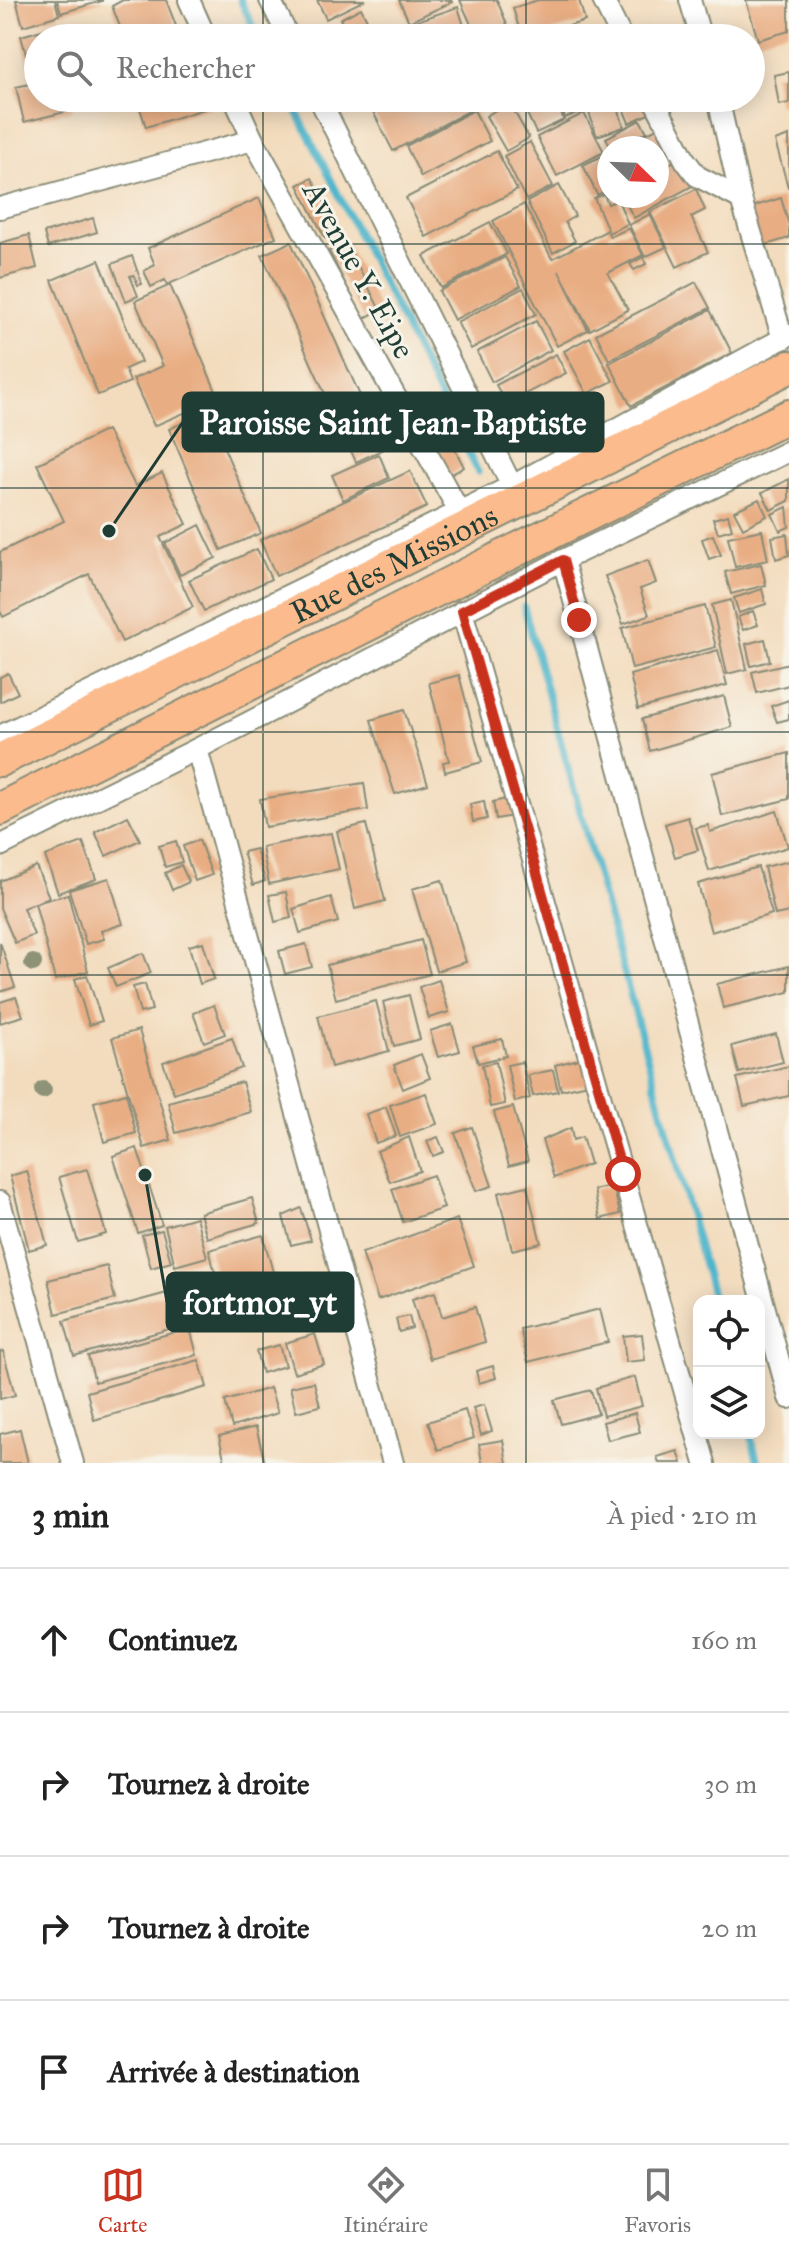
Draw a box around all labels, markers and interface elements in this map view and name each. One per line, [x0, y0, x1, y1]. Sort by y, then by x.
search box [24, 24, 765, 112]
icon: search [52, 46, 96, 90]
text: Rechercher [116, 50, 255, 86]
north arrow [597, 136, 669, 208]
street label: Avenue Y. Eipe [293, 173, 424, 366]
callout: Paroisse Saint Jean-Baptiste [183, 393, 603, 451]
text: Paroisse Saint Jean-Baptiste [199, 402, 587, 445]
street label: Rue des Missions [284, 496, 504, 632]
route end [561, 602, 597, 638]
route start [605, 1156, 641, 1192]
callout: fortmor_yt [167, 1273, 353, 1331]
text: fortmor_yt [183, 1282, 338, 1323]
map controls [693, 1295, 765, 1439]
button: locate [693, 1295, 765, 1367]
button: layers [693, 1367, 765, 1439]
text: 3 min [32, 1495, 109, 1536]
text: À pied · 210 m [608, 1499, 757, 1531]
icon: ahead [32, 1618, 76, 1662]
text: Continuez [108, 1622, 237, 1658]
text: 160 m [691, 1624, 757, 1656]
icon: right [32, 1762, 76, 1806]
text: Tournez à droite [108, 1766, 310, 1802]
text: 30 m [704, 1768, 757, 1800]
icon: right [32, 1906, 76, 1950]
text: Tournez à droite [108, 1910, 310, 1946]
text: 20 m [702, 1912, 757, 1944]
icon: arrive [32, 2050, 76, 2094]
text: Arrivée à destination [108, 2054, 360, 2090]
tab: Carte [98, 2163, 147, 2238]
tab: Itinéraire [343, 2163, 428, 2238]
tab: Favoris [624, 2163, 691, 2238]

